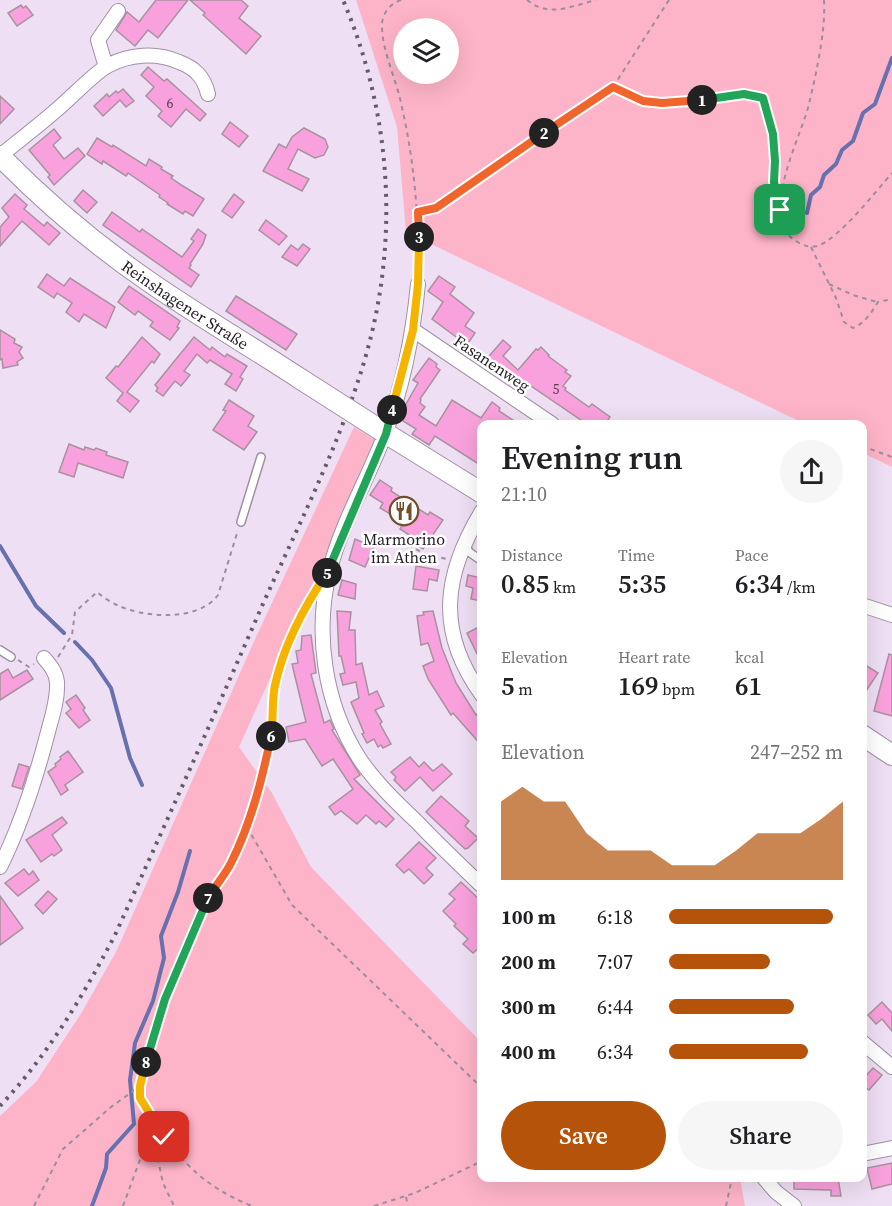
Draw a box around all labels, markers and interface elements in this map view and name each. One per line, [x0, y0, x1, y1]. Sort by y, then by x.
map controls [393, 18, 459, 84]
button: layers [393, 18, 459, 84]
pin: 1 [687, 85, 717, 115]
text: 1 [698, 89, 706, 111]
house number: 6 [167, 93, 174, 113]
pin: 2 [529, 118, 559, 148]
text: 2 [540, 122, 548, 144]
pin [754, 184, 805, 235]
icon: arrive [763, 193, 796, 226]
pin: 3 [404, 222, 434, 252]
text: 3 [415, 226, 423, 248]
street label: Reinshagener Straße [117, 255, 253, 354]
street label: Fasanenweg [450, 330, 534, 396]
house number: 5 [553, 379, 560, 399]
pin: 4 [377, 395, 407, 425]
text: 4 [388, 399, 396, 421]
text: Evening run [501, 435, 683, 480]
button: share [780, 440, 843, 503]
text: 21:10 [501, 480, 547, 508]
restaurant icon: Marmorino im Athen [388, 495, 420, 527]
place label: Marmorino im Athen [363, 528, 445, 568]
text: Distance [501, 544, 563, 566]
text: Time [618, 544, 655, 566]
text: Pace [735, 544, 769, 566]
pin: 5 [312, 558, 342, 588]
text: 5 [323, 562, 331, 584]
text: 0.85 [501, 566, 549, 602]
text: 5:35 [618, 566, 666, 602]
text: 6:34 [735, 566, 783, 602]
text: km [549, 576, 576, 598]
text: /km [783, 576, 816, 598]
text: Elevation [501, 646, 568, 668]
text: Heart rate [618, 646, 690, 668]
text: kcal [735, 646, 764, 668]
text: 5 [501, 668, 515, 704]
text: 169 [618, 668, 659, 704]
text: 61 [735, 668, 762, 704]
text: m [515, 678, 533, 700]
text: bpm [659, 678, 695, 700]
pin: 6 [256, 721, 286, 751]
text: 6 [267, 725, 275, 747]
text: Elevation [501, 738, 585, 766]
text: 247–252 m [750, 738, 843, 766]
pin: 7 [193, 883, 223, 913]
text: 7 [204, 887, 212, 909]
text: 100 m [501, 903, 556, 931]
text: 6:18 [597, 903, 633, 931]
text: 200 m [501, 948, 556, 976]
text: 7:07 [597, 948, 633, 976]
text: 300 m [501, 993, 556, 1021]
text: 6:44 [597, 993, 633, 1021]
text: 400 m [501, 1038, 556, 1066]
text: 6:34 [597, 1038, 633, 1066]
pin: 8 [131, 1047, 161, 1077]
text: 8 [142, 1051, 150, 1073]
button: Save [501, 1101, 666, 1170]
button: Share [678, 1101, 843, 1170]
pin [138, 1111, 189, 1162]
icon: check [147, 1120, 180, 1153]

